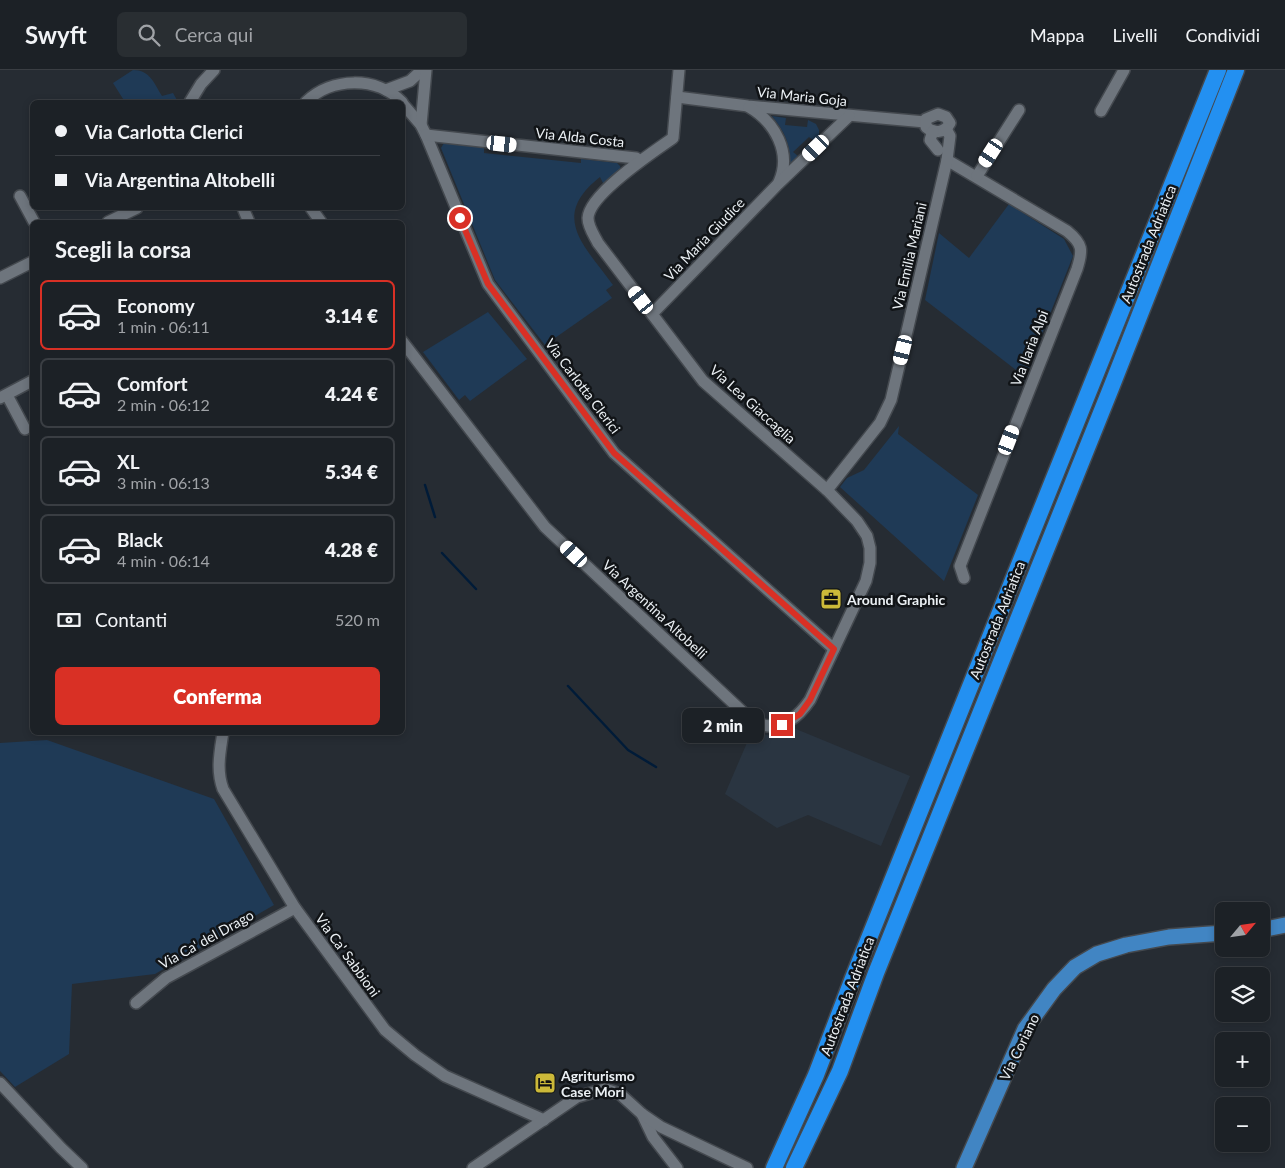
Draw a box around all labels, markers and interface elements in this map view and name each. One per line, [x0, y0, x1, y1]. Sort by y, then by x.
search box [117, 12, 467, 57]
text: Swyft [25, 20, 87, 49]
icon: search [135, 21, 163, 49]
text: Cerca qui [175, 23, 253, 46]
text: Mappa [1030, 24, 1085, 46]
text: Livelli [1113, 24, 1157, 46]
text: Condividi [1185, 24, 1260, 46]
street label: Via Maria Goja [756, 83, 848, 109]
text: Via Carlotta Clerici [85, 120, 243, 143]
street label: Via Alda Costa [535, 124, 625, 150]
car [799, 132, 832, 164]
car [486, 135, 517, 153]
car [976, 136, 1005, 170]
text: Via Argentina Altobelli [85, 168, 275, 191]
street label: Autostrada Adriatica [1117, 183, 1179, 305]
street label: Via Maria Giudice [660, 194, 748, 284]
street label: Via Emilia Mariani [888, 201, 930, 311]
route start [449, 207, 471, 229]
text: Scegli la corsa [55, 236, 191, 263]
car [625, 284, 656, 316]
icon: car [57, 293, 102, 338]
text: Economy [117, 294, 195, 317]
text: 3.14 € [325, 304, 378, 327]
street label: Via Ilaria Alpi [1007, 308, 1051, 388]
text: 1 min · 06:11 [117, 317, 210, 336]
car [892, 334, 913, 366]
street label: Via Carlotta Clerici [542, 335, 624, 437]
street label: Via Lea Giaccaglia [707, 361, 799, 447]
icon: car [57, 371, 102, 416]
text: Comfort [117, 372, 188, 395]
text: 4.24 € [325, 382, 378, 405]
text: 2 min · 06:12 [117, 395, 210, 414]
car [996, 423, 1021, 457]
icon: car [57, 449, 102, 494]
text: XL [117, 450, 140, 473]
text: 5.34 € [325, 460, 378, 483]
text: 3 min · 06:13 [117, 473, 210, 492]
icon: car [57, 527, 102, 572]
text: Black [117, 528, 163, 551]
text: 4.28 € [325, 538, 378, 561]
car [557, 538, 590, 570]
text: 4 min · 06:14 [117, 551, 210, 570]
street label: Via Argentina Altobelli [599, 556, 711, 662]
street label: Autostrada Adriatica [966, 559, 1028, 681]
office icon: Around Graphic [819, 587, 843, 611]
place label: Around Graphic [846, 591, 946, 608]
icon: cash [55, 606, 83, 634]
text: Contanti [95, 608, 167, 631]
text: 520 m [335, 610, 380, 629]
button: Conferma [55, 667, 380, 725]
callout: 2 min [682, 708, 764, 742]
route end [771, 714, 793, 736]
text: 2 min [703, 716, 743, 735]
north arrow [1215, 902, 1270, 958]
map controls [1215, 902, 1270, 1152]
street label: Via Ca' del Drago [156, 906, 256, 972]
street label: Via Ca' Sabbioni [312, 910, 384, 1000]
street label: Autostrada Adriatica [817, 934, 877, 1058]
button: layers [1215, 967, 1270, 1022]
street label: Via Coriano [996, 1011, 1042, 1083]
button: + [1215, 1032, 1270, 1087]
place label: Agriturismo Case Mori [560, 1067, 635, 1100]
hotel icon: Agriturismo Case Mori [533, 1071, 557, 1095]
button: − [1215, 1097, 1270, 1152]

